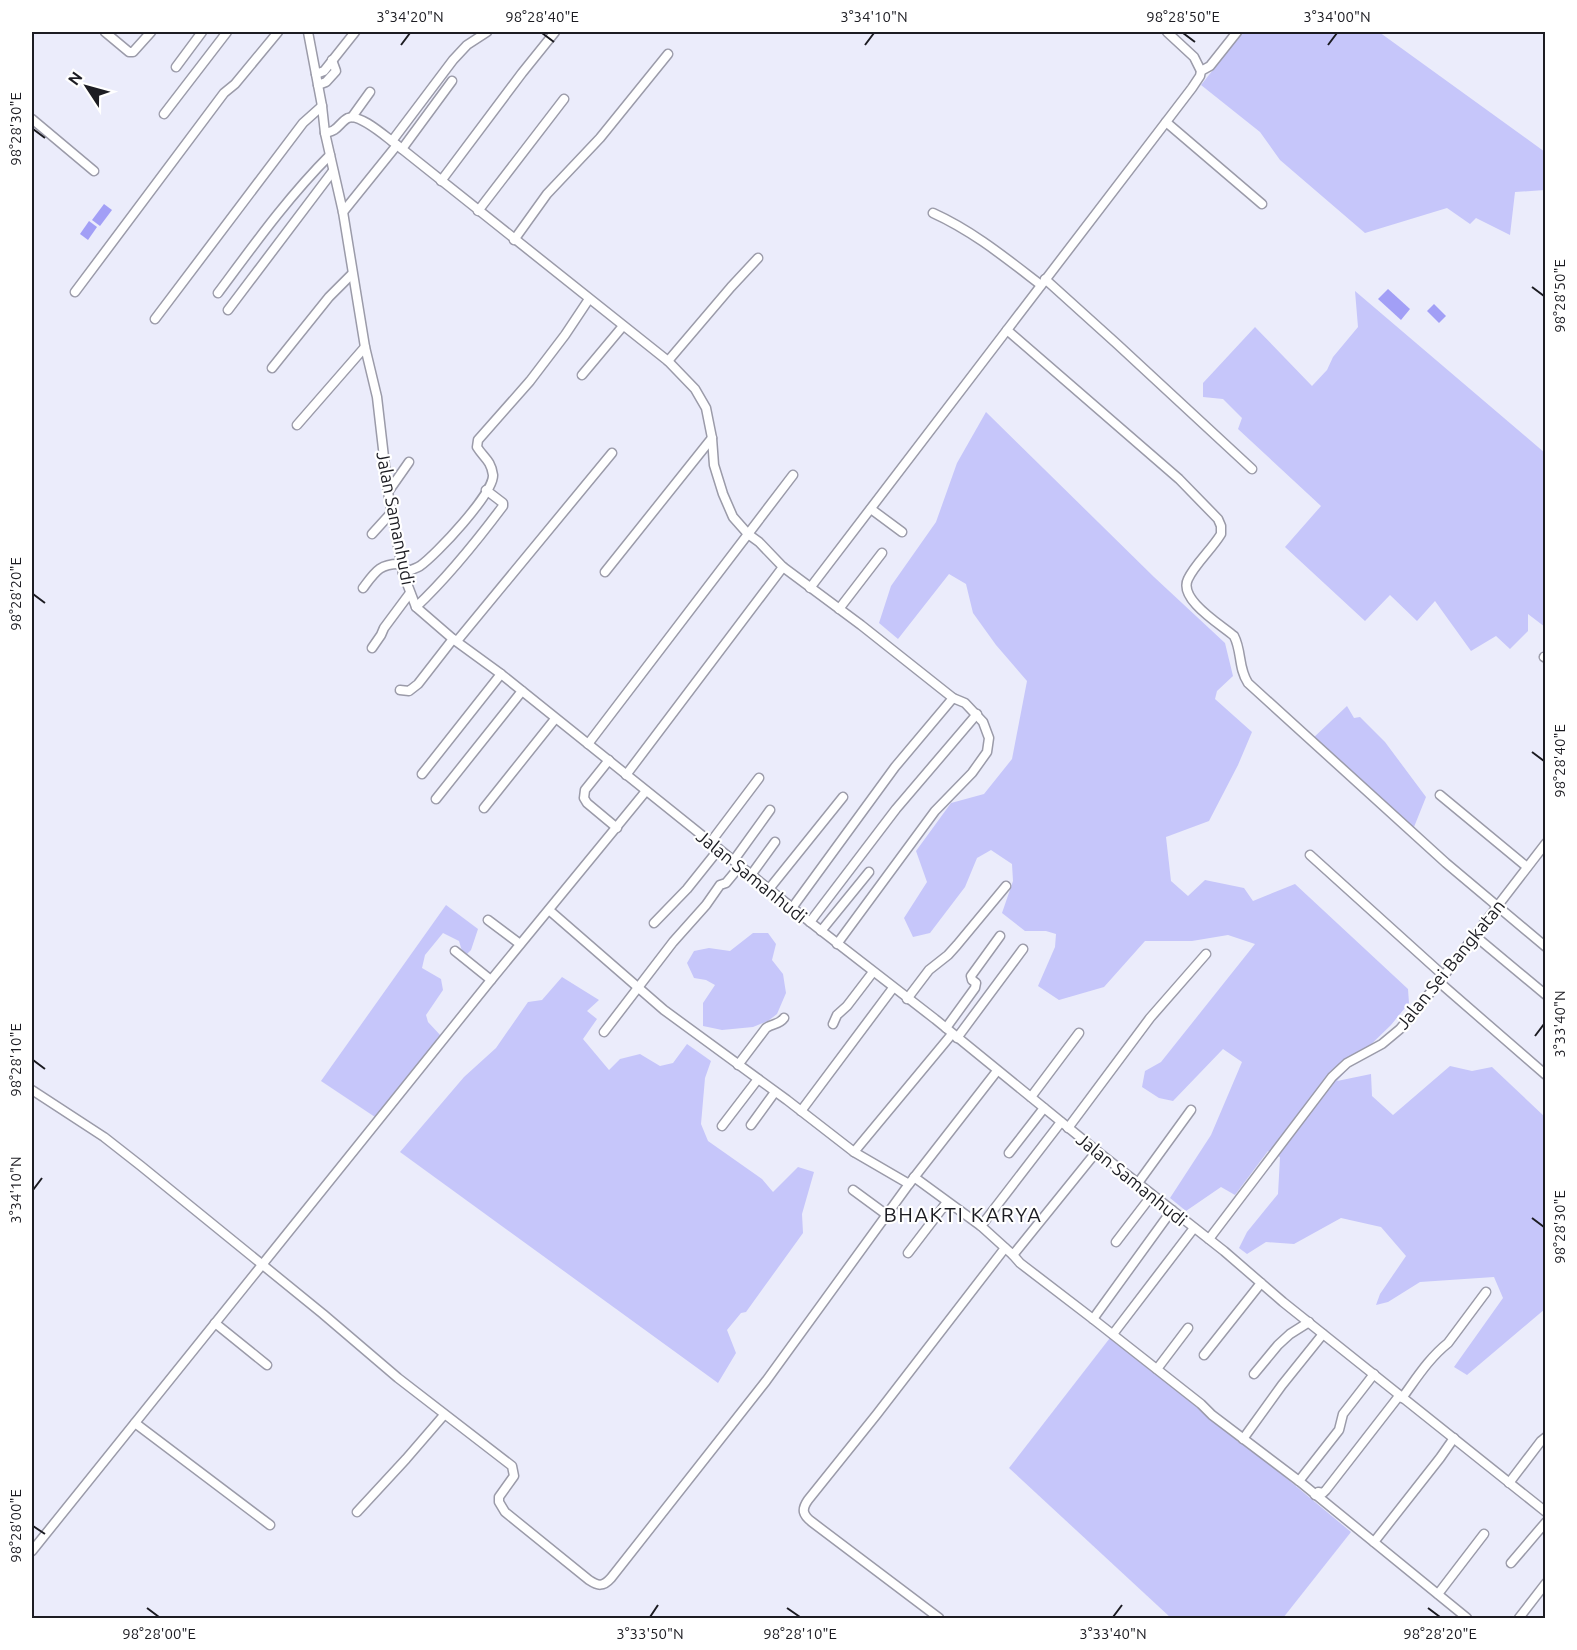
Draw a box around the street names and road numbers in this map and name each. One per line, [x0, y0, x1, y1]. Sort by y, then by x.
street label: Jalan Samanhudi [373, 449, 419, 587]
street label: Jalan Samanhudi [693, 826, 811, 926]
street label: Jalan Sei Bangkatan [1392, 895, 1508, 1033]
street label: Jalan Samanhudi [1073, 1129, 1191, 1229]

